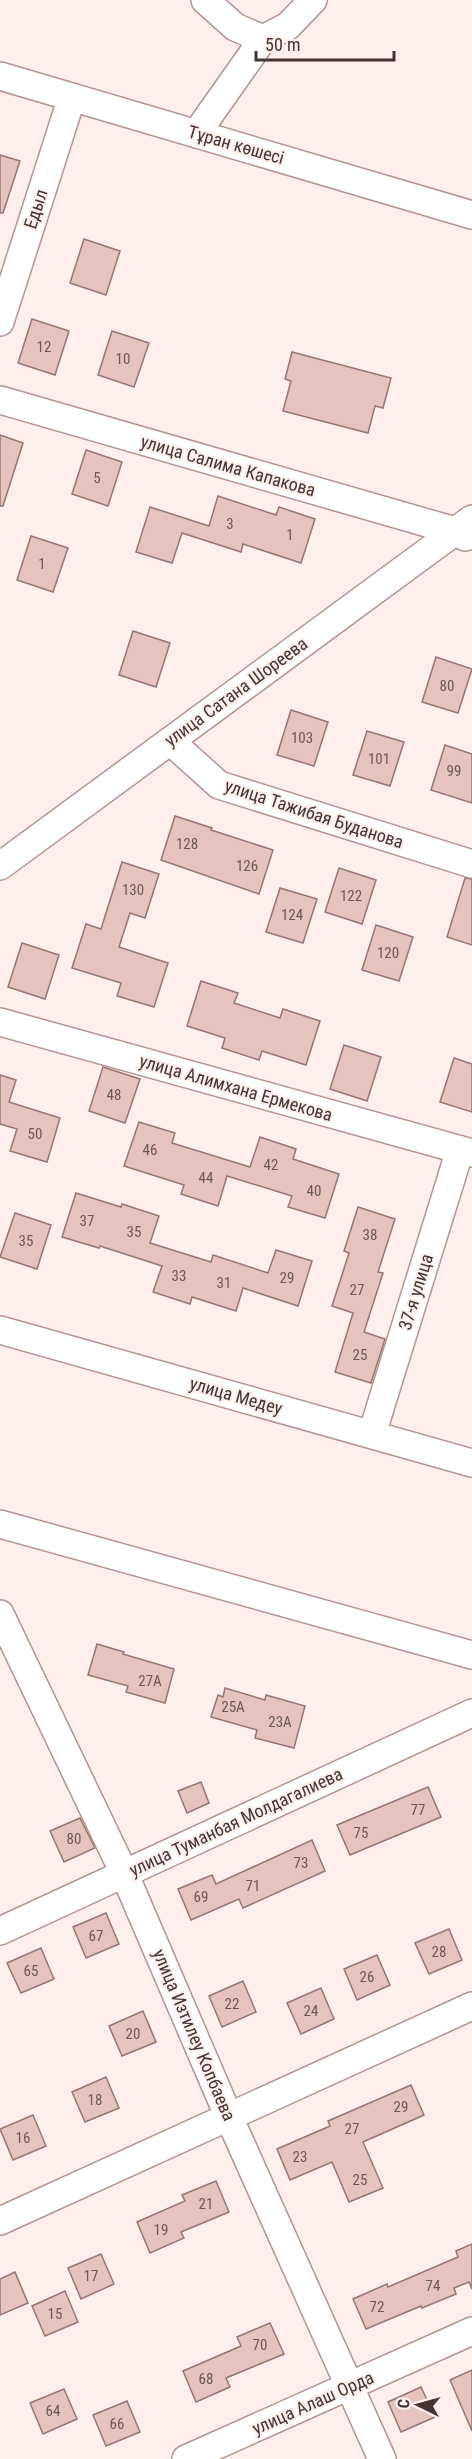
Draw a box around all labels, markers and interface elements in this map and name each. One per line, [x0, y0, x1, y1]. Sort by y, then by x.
scale bar [256, 24, 394, 62]
text: 50 m [265, 34, 300, 55]
street label: Тұран көшесі [186, 121, 287, 168]
street label: Едыл [19, 187, 52, 231]
house number: 12 [37, 338, 51, 356]
house number: 10 [116, 350, 130, 368]
street label: улица Салима Капакова [138, 430, 318, 501]
house number: 5 [93, 469, 101, 487]
house number: 3 [226, 515, 234, 533]
house number: 1 [286, 526, 294, 544]
house number: 1 [38, 555, 46, 573]
street label: улица Сатана Шореева [160, 633, 311, 751]
house number: 80 [440, 677, 454, 695]
house number: 103 [291, 729, 313, 747]
house number: 101 [368, 750, 390, 768]
house number: 99 [447, 762, 461, 780]
street label: улица Тажибая Буданова [222, 775, 406, 852]
house number: 128 [176, 835, 198, 853]
house number: 126 [236, 857, 258, 875]
house number: 130 [122, 881, 144, 899]
house number: 122 [340, 887, 362, 905]
house number: 124 [281, 906, 303, 924]
house number: 120 [377, 944, 399, 962]
street label: улица Алимхана Ермекова [137, 1050, 335, 1125]
house number: 48 [107, 1086, 121, 1104]
house number: 50 [28, 1125, 42, 1143]
house number: 46 [143, 1141, 157, 1159]
house number: 42 [264, 1156, 278, 1174]
house number: 44 [199, 1169, 213, 1187]
house number: 40 [307, 1182, 321, 1200]
house number: 37 [80, 1212, 94, 1230]
house number: 35 [127, 1223, 141, 1241]
house number: 38 [363, 1226, 377, 1244]
house number: 35 [19, 1232, 33, 1250]
street label: 37-я улица [394, 1251, 437, 1333]
house number: 33 [172, 1267, 186, 1285]
house number: 29 [280, 1269, 294, 1287]
house number: 31 [217, 1274, 231, 1292]
house number: 27 [350, 1281, 364, 1299]
house number: 25 [353, 1346, 367, 1364]
street label: улица Медеу [187, 1372, 285, 1419]
house number: 27А [138, 1672, 162, 1690]
house number: 25А [221, 1698, 245, 1716]
house number: 23А [268, 1713, 292, 1731]
street label: улица Туманбая Молдагалиева [126, 1763, 346, 1880]
house number: 77 [411, 1801, 425, 1819]
house number: 75 [354, 1824, 368, 1842]
house number: 80 [67, 1830, 81, 1848]
house number: 73 [294, 1854, 308, 1872]
house number: 71 [246, 1877, 260, 1895]
house number: 69 [194, 1888, 208, 1906]
house number: 67 [89, 1927, 103, 1945]
house number: 28 [432, 1943, 446, 1961]
street label: улица Изтилеу Копбаева [149, 1946, 240, 2124]
house number: 65 [24, 1962, 38, 1980]
house number: 26 [360, 1968, 374, 1986]
house number: 22 [225, 1995, 239, 2013]
house number: 24 [304, 2002, 318, 2020]
house number: 20 [126, 2025, 140, 2043]
house number: 18 [88, 2091, 102, 2109]
house number: 29 [394, 2098, 408, 2116]
house number: 27 [345, 2120, 359, 2138]
house number: 16 [16, 2129, 30, 2147]
house number: 23 [293, 2148, 307, 2166]
house number: 25 [353, 2171, 367, 2189]
house number: 21 [199, 2195, 213, 2213]
house number: 19 [154, 2221, 168, 2239]
house number: 17 [84, 2267, 98, 2285]
house number: 74 [426, 2277, 440, 2295]
house number: 72 [370, 2298, 384, 2316]
house number: 15 [48, 2305, 62, 2323]
house number: 70 [253, 2336, 267, 2354]
street label: улица Алаш Орда [249, 2366, 377, 2439]
house number: 68 [199, 2370, 213, 2388]
north arrow [388, 2375, 448, 2435]
text: С [394, 2398, 413, 2409]
house number: 64 [46, 2402, 60, 2420]
house number: 66 [110, 2415, 124, 2433]

